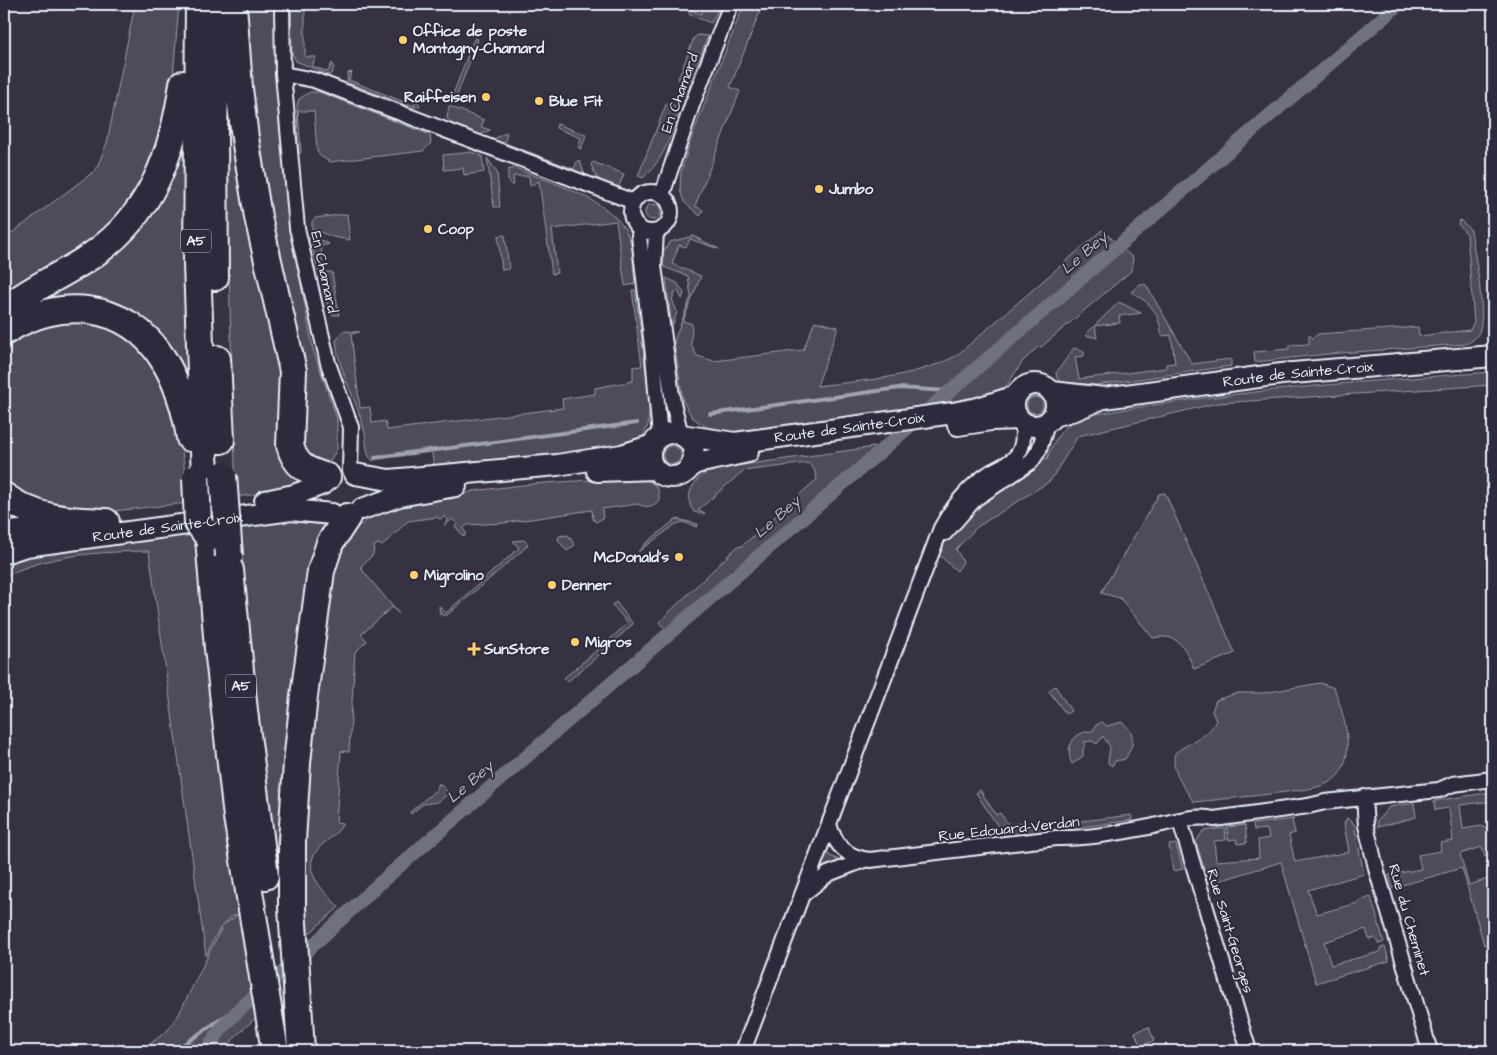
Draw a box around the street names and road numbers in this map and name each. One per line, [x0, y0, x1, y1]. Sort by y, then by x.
street label: En Chamard [656, 50, 704, 136]
street label: En Chamard [305, 229, 343, 315]
road number: A5 [181, 230, 211, 252]
street label: Route de Sainte-Croix [1221, 356, 1375, 392]
street label: Route de Sainte-Croix [773, 406, 927, 448]
street label: Route de Sainte-Croix [91, 506, 245, 547]
road number: A5 [226, 674, 256, 698]
street label: Rue Edouard-Verdan [937, 811, 1081, 847]
street label: Rue du Cheminet [1383, 862, 1435, 978]
street label: Rue Saint-Georges [1200, 866, 1259, 996]

